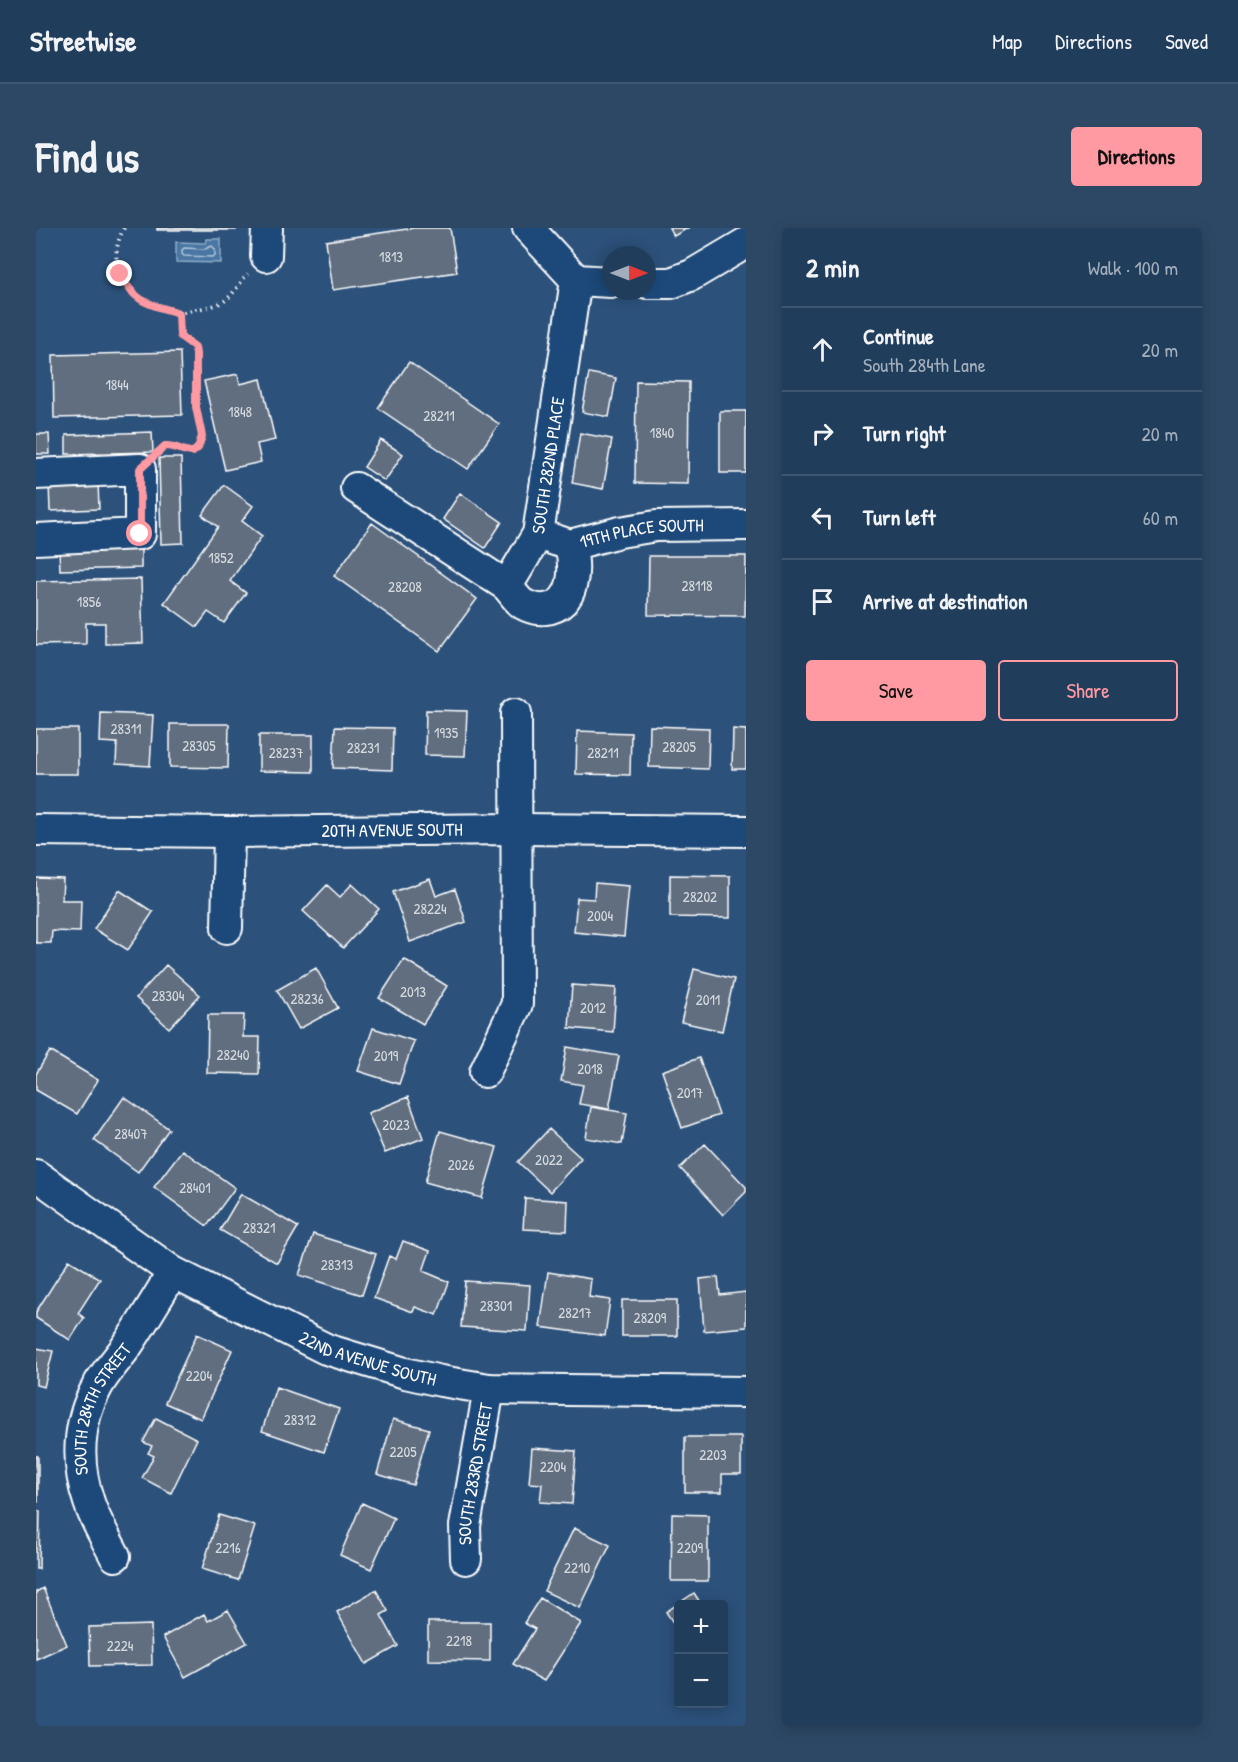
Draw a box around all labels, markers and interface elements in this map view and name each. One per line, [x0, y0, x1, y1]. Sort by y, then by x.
text: Streetwise [30, 22, 136, 60]
text: Map [992, 27, 1022, 56]
text: Directions [1055, 27, 1132, 56]
text: Saved [1165, 27, 1208, 56]
button: Directions [1071, 127, 1202, 186]
text: Find us [36, 128, 139, 185]
house number: 1813 [379, 246, 403, 267]
north arrow [602, 246, 656, 300]
text: 2 min [806, 250, 859, 285]
text: Walk · 100 m [1088, 254, 1178, 281]
route end [106, 260, 132, 286]
text: Continue [863, 321, 934, 351]
icon: ahead [806, 333, 839, 366]
text: 20 m [1141, 336, 1178, 363]
text: South 284th Lane [863, 351, 986, 378]
house number: 1844 [105, 374, 129, 395]
street label: SOUTH 282ND PLACE [525, 395, 570, 535]
house number: 1848 [228, 401, 252, 422]
house number: 28211 [423, 405, 455, 426]
icon: right [806, 417, 839, 450]
text: Turn right [863, 418, 946, 448]
text: 20 m [1141, 420, 1178, 447]
house number: 1840 [650, 422, 674, 443]
icon: left [806, 501, 839, 534]
text: Turn left [863, 502, 936, 532]
text: 60 m [1143, 504, 1178, 531]
street label: 19TH PLACE SOUTH [577, 512, 704, 554]
route start [126, 520, 152, 546]
house number: 1852 [208, 547, 234, 568]
house number: 28118 [682, 575, 712, 596]
house number: 28208 [388, 576, 422, 597]
icon: arrive [806, 585, 839, 618]
text: Arrive at destination [863, 586, 1028, 616]
house number: 1856 [77, 591, 101, 612]
button: Save [806, 660, 986, 721]
button: Share [998, 660, 1178, 721]
house number: 28311 [110, 718, 142, 739]
house number: 1935 [434, 722, 459, 743]
house number: 28305 [182, 735, 216, 756]
house number: 28205 [662, 736, 696, 757]
house number: 28231 [347, 737, 379, 758]
house number: 28237 [269, 742, 303, 763]
house number: 28211 [587, 742, 619, 763]
street label: 20TH AVENUE SOUTH [321, 817, 463, 843]
house number: 28202 [683, 886, 717, 907]
house number: 28224 [413, 898, 447, 919]
house number: 2004 [587, 905, 613, 926]
house number: 2013 [400, 981, 426, 1002]
house number: 28304 [152, 985, 185, 1006]
house number: 28236 [290, 988, 324, 1009]
house number: 2011 [696, 989, 720, 1010]
house number: 2012 [580, 997, 606, 1018]
house number: 28240 [217, 1044, 250, 1065]
house number: 2019 [374, 1045, 399, 1066]
house number: 2018 [577, 1058, 603, 1079]
house number: 2017 [677, 1082, 703, 1103]
house number: 2023 [382, 1114, 410, 1135]
house number: 28407 [114, 1123, 148, 1144]
house number: 2022 [535, 1149, 563, 1170]
house number: 2026 [448, 1154, 474, 1175]
house number: 28401 [179, 1177, 211, 1198]
house number: 28321 [243, 1217, 275, 1238]
house number: 28313 [321, 1254, 353, 1275]
house number: 28301 [480, 1295, 512, 1316]
house number: 28217 [558, 1302, 592, 1323]
house number: 28209 [634, 1307, 667, 1328]
street label: 22ND AVENUE SOUTH [295, 1325, 439, 1392]
street label: SOUTH 284TH STREET [67, 1337, 137, 1477]
house number: 2204 [186, 1365, 213, 1386]
street label: SOUTH 283RD STREET [452, 1400, 498, 1545]
house number: 28312 [284, 1409, 316, 1430]
house number: 2205 [389, 1441, 417, 1462]
house number: 2203 [699, 1444, 727, 1465]
house number: 2204 [540, 1456, 567, 1477]
house number: 2216 [215, 1537, 241, 1558]
house number: 2209 [677, 1537, 704, 1558]
house number: 2210 [564, 1557, 590, 1578]
map controls [674, 1600, 728, 1708]
button: + [674, 1600, 728, 1654]
house number: 2218 [446, 1630, 472, 1651]
house number: 2224 [107, 1635, 134, 1656]
button: − [674, 1654, 728, 1708]

